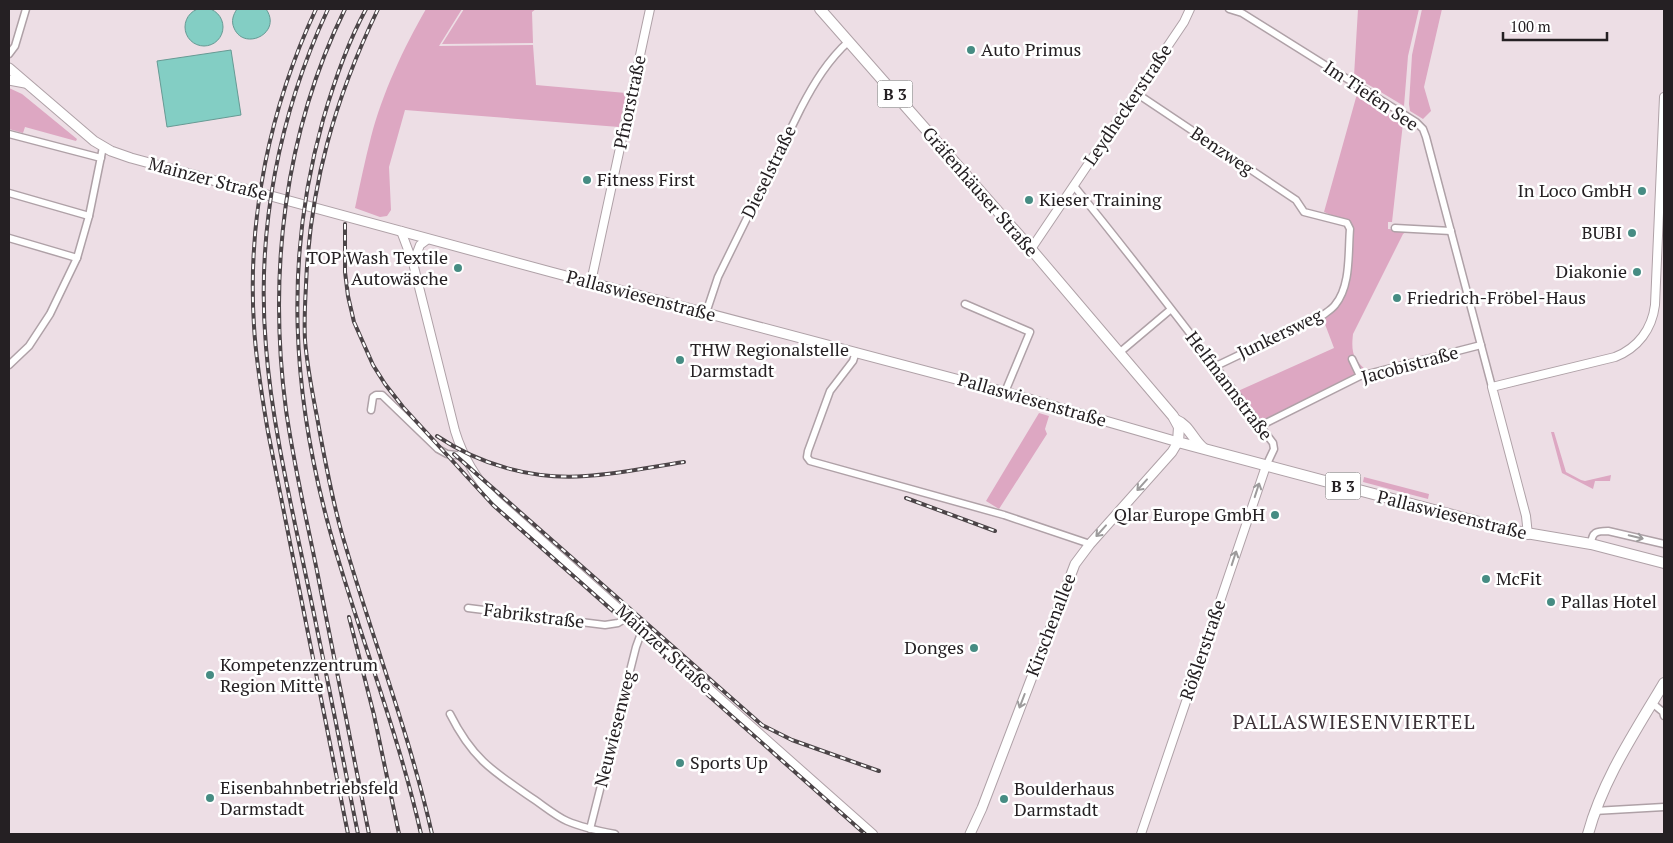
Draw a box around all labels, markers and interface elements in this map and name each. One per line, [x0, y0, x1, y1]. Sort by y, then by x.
scale bar [1503, 10, 1607, 42]
text: 100 m [1510, 16, 1551, 36]
place label: Auto Primus [981, 37, 1081, 61]
street label: Leydheckerstraße [1078, 39, 1177, 170]
marker: Auto Primus [965, 44, 977, 56]
street label: Pfnorstraße [607, 53, 651, 151]
street label: Im Tiefen See [1319, 55, 1424, 136]
road number: B 3 [878, 80, 912, 108]
street label: Benzweg [1186, 120, 1259, 180]
street label: Dieselstraße [735, 121, 801, 222]
street label: Gräfenhäuser Straße [918, 121, 1044, 261]
street label: Mainzer Straße [146, 151, 271, 205]
place label: Fitness First [597, 167, 696, 191]
marker: Fitness First [581, 174, 593, 186]
place label: In Loco GmbH [1518, 178, 1632, 202]
marker: In Loco GmbH [1636, 185, 1648, 197]
place label: Kieser Training [1039, 187, 1162, 211]
marker: Kieser Training [1023, 194, 1035, 206]
place label: BUBI [1581, 220, 1622, 244]
marker: BUBI [1626, 227, 1638, 239]
place label: TOP Wash Textile Autowäsche [307, 245, 448, 290]
place label: Diakonie [1556, 259, 1627, 283]
marker: TOP Wash Textile Autowäsche [452, 262, 464, 274]
street label: Pallaswiesenstraße [564, 264, 719, 327]
marker: Diakonie [1631, 266, 1643, 278]
place label: Friedrich-Fröbel-Haus [1407, 285, 1586, 309]
marker: Friedrich-Fröbel-Haus [1391, 292, 1403, 304]
street label: Junkersweg [1233, 302, 1326, 364]
street label: Helfmannstraße [1181, 326, 1279, 445]
place label: THW Regionalstelle Darmstadt [690, 337, 849, 382]
street label: Jacobistraße [1359, 340, 1461, 389]
marker: THW Regionalstelle Darmstadt [674, 354, 686, 366]
street label: Pallaswiesenstraße [955, 366, 1109, 432]
road number: B 3 [1326, 472, 1360, 500]
one-way arrow [1137, 479, 1148, 492]
one-way arrow [1253, 483, 1263, 499]
street label: Pallaswiesenstraße [1375, 484, 1530, 544]
place label: Qlar Europe GmbH [1114, 502, 1265, 526]
marker: Qlar Europe GmbH [1269, 509, 1281, 521]
one-way arrow [1096, 525, 1107, 538]
one-way arrow [1628, 533, 1644, 542]
one-way arrow [1230, 550, 1239, 566]
place label: McFit [1496, 566, 1542, 590]
street label: Kirschenallee [1019, 570, 1081, 680]
marker: McFit [1480, 573, 1492, 585]
place label: Pallas Hotel [1561, 589, 1657, 613]
street label: Rößlerstraße [1174, 596, 1230, 703]
marker: Pallas Hotel [1545, 596, 1557, 608]
street label: Fabrikstraße [482, 597, 586, 633]
street label: Mainzer Straße [611, 598, 718, 698]
place label: Donges [904, 635, 964, 659]
marker: Donges [968, 642, 980, 654]
place label: Kompetenzzentrum Region Mitte [220, 652, 379, 697]
street label: Neuwiesenweg [588, 668, 640, 789]
marker: Kompetenzzentrum Region Mitte [204, 669, 216, 681]
one-way arrow [1017, 693, 1026, 708]
district label: PALLASWIESENVIERTEL [1233, 708, 1475, 735]
place label: Sports Up [690, 750, 768, 774]
marker: Sports Up [674, 757, 686, 769]
place label: Eisenbahnbetriebsfeld Darmstadt [220, 775, 398, 820]
place label: Boulderhaus Darmstadt [1014, 776, 1115, 821]
marker: Eisenbahnbetriebsfeld Darmstadt [204, 792, 216, 804]
marker: Boulderhaus Darmstadt [998, 793, 1010, 805]

